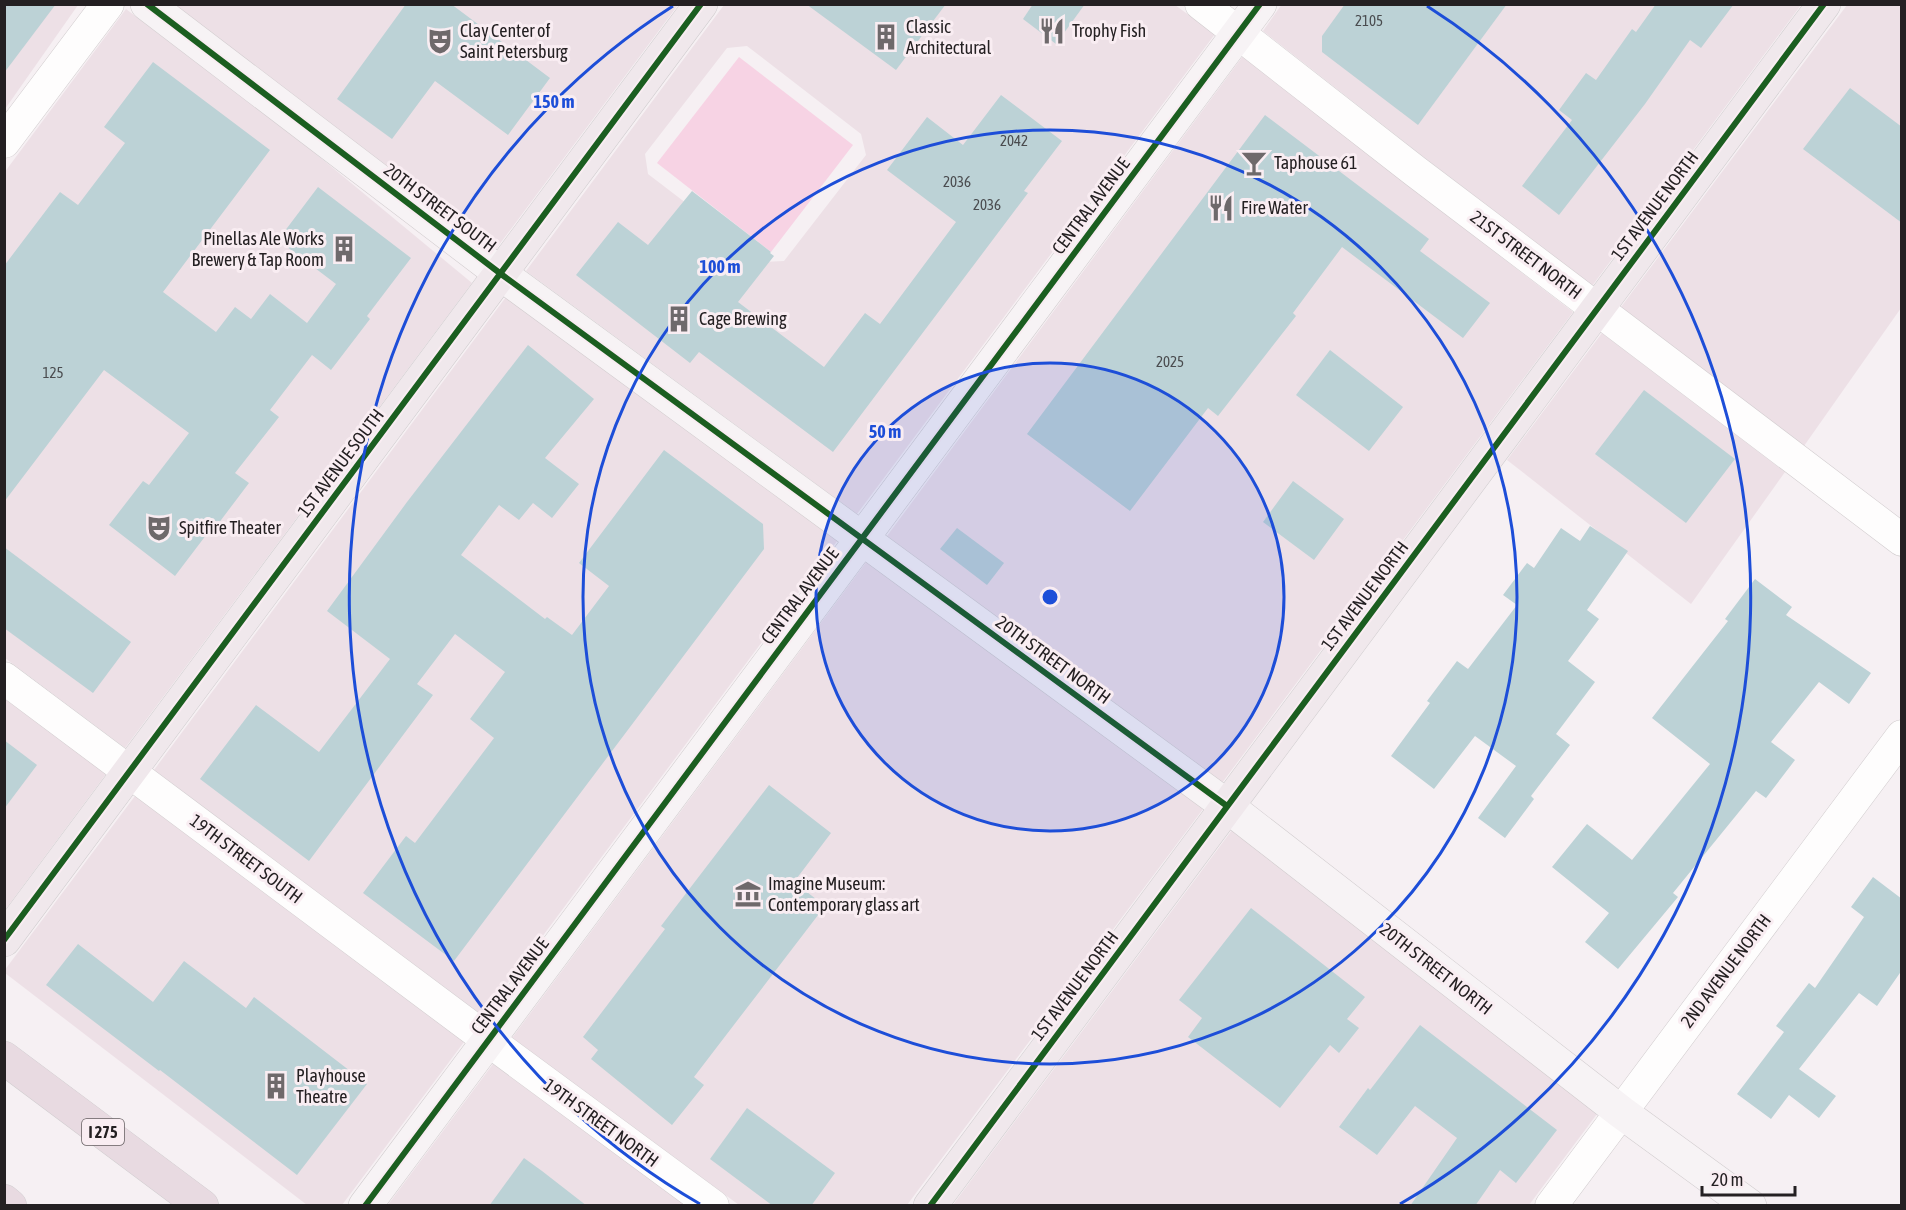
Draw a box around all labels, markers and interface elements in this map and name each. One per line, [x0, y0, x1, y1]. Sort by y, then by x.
house number: 2105 [1355, 12, 1383, 29]
place label: Classic Architectural [906, 16, 992, 58]
restaurant icon: Trophy Fish [1037, 16, 1067, 46]
place label: Clay Center of Saint Petersburg [460, 20, 568, 62]
place label: Trophy Fish [1072, 20, 1146, 41]
building icon: Classic Architectural [871, 22, 901, 52]
theatre icon: Clay Center of Saint Petersburg [425, 26, 455, 56]
text: 150 m [534, 91, 574, 112]
house number: 2042 [1000, 132, 1028, 149]
street label: 1ST AVENUE NORTH [1607, 147, 1702, 264]
bar icon: Taphouse 61 [1239, 148, 1269, 178]
place label: Taphouse 61 [1274, 152, 1357, 173]
street label: CENTRAL AVENUE [1047, 153, 1134, 258]
street label: 20TH STREET SOUTH [380, 159, 501, 257]
house number: 2036 [943, 173, 971, 190]
restaurant icon: Fire Water [1206, 193, 1236, 223]
house number: 2036 [973, 196, 1001, 213]
place label: Fire Water [1241, 197, 1308, 218]
street label: 21ST STREET NORTH [1467, 206, 1586, 303]
place label: Pinellas Ale Works Brewery & Tap Room [192, 228, 324, 270]
building icon: Pinellas Ale Works Brewery & Tap Room [329, 234, 359, 264]
text: 100 m [700, 256, 740, 277]
building icon: Cage Brewing [664, 304, 694, 334]
place label: Cage Brewing [699, 308, 787, 329]
house number: 2025 [1156, 353, 1184, 370]
house number: 125 [42, 364, 64, 381]
street label: 1ST AVENUE SOUTH [293, 405, 388, 521]
text: 50 m [869, 421, 901, 442]
theatre icon: Spitfire Theater [144, 513, 174, 543]
place label: Spitfire Theater [179, 517, 281, 538]
street label: 1ST AVENUE NORTH [1317, 537, 1412, 654]
street label: CENTRAL AVENUE [756, 543, 843, 648]
centre of rings [1040, 587, 1060, 607]
street label: 20TH STREET NORTH [992, 611, 1115, 708]
street label: 19TH STREET SOUTH [186, 810, 307, 908]
place label: Imagine Museum: Contemporary glass art [768, 873, 920, 915]
museum icon: Imagine Museum: Contemporary glass art [733, 879, 763, 909]
street label: 2ND AVENUE NORTH [1676, 910, 1775, 1032]
street label: 20TH STREET NORTH [1376, 918, 1497, 1019]
street label: 1ST AVENUE NORTH [1027, 927, 1122, 1044]
street label: CENTRAL AVENUE [466, 933, 553, 1038]
place label: Playhouse Theatre [296, 1065, 366, 1107]
building icon: Playhouse Theatre [261, 1071, 291, 1101]
street label: 19TH STREET NORTH [540, 1074, 663, 1171]
road number: I 275 [82, 1119, 124, 1145]
scale bar [1702, 1159, 1795, 1197]
text: 20 m [1711, 1169, 1743, 1190]

